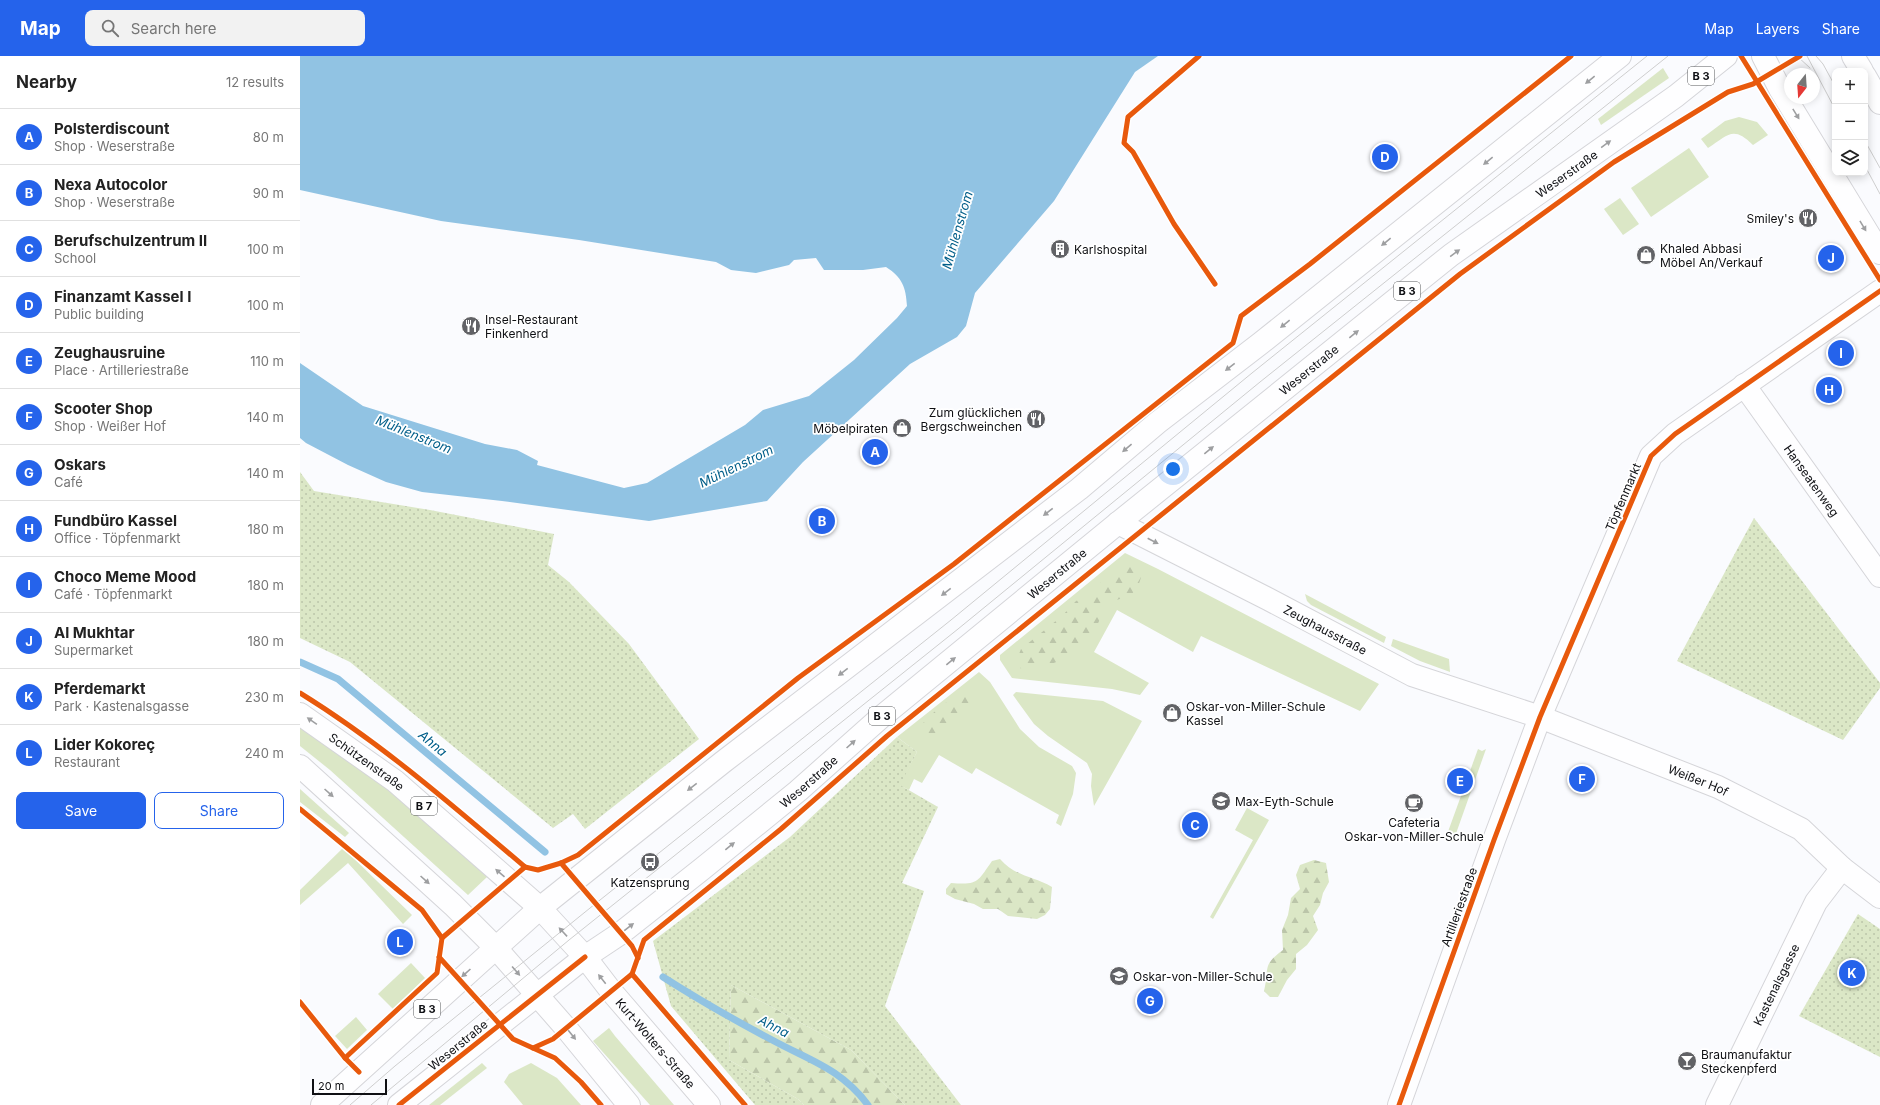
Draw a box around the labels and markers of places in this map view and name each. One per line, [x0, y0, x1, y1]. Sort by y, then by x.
pin: D [1372, 142, 1398, 172]
restaurant icon: Smiley's [1797, 207, 1819, 229]
place label: Smiley's [1747, 211, 1794, 226]
building icon: Karlshospital [1049, 238, 1071, 260]
place label: Khaled Abbasi Möbel An/Verkauf [1660, 241, 1763, 270]
place label: Karlshospital [1074, 242, 1147, 257]
pin: J [1818, 243, 1844, 273]
shop icon: Khaled Abbasi Möbel An/Verkauf [1635, 244, 1657, 266]
place label: Insel-Restaurant Finkenherd [485, 312, 578, 341]
restaurant icon: Insel-Restaurant Finkenherd [460, 315, 482, 337]
pin: I [1828, 338, 1854, 368]
pin: H [1816, 375, 1842, 405]
place label: Zum glücklichen Bergschweinchen [921, 405, 1022, 434]
restaurant icon: Zum glücklichen Bergschweinchen [1025, 408, 1047, 430]
shop icon: Möbelpiraten [891, 417, 913, 439]
place label: Möbelpiraten [813, 421, 888, 436]
pin: A [862, 437, 888, 467]
pin: B [809, 506, 835, 536]
place label: Oskar-von-Miller-Schule Kassel [1186, 699, 1325, 728]
shop icon: Oskar-von-Miller-Schule Kassel [1161, 702, 1183, 724]
pin: F [1569, 764, 1595, 794]
pin: E [1447, 766, 1473, 796]
school or university icon: Max-Eyth-Schule [1210, 790, 1232, 812]
cafe icon: Cafeteria Oskar-von-Miller-Schule [1403, 792, 1425, 814]
place label: Max-Eyth-Schule [1235, 794, 1334, 809]
pin: C [1182, 810, 1208, 840]
place label: Cafeteria Oskar-von-Miller-Schule [1344, 815, 1484, 844]
bus stop icon: Katzensprung [639, 851, 661, 873]
place label: Katzensprung [610, 875, 690, 890]
pin: L [387, 927, 413, 957]
pin: K [1839, 958, 1865, 988]
school or university icon: Oskar-von-Miller-Schule [1108, 965, 1130, 987]
place label: Oskar-von-Miller-Schule [1133, 969, 1272, 984]
pin: G [1137, 986, 1163, 1016]
place label: Braumanufaktur Steckenpferd [1701, 1047, 1792, 1076]
bar icon: Braumanufaktur Steckenpferd [1676, 1050, 1698, 1072]

